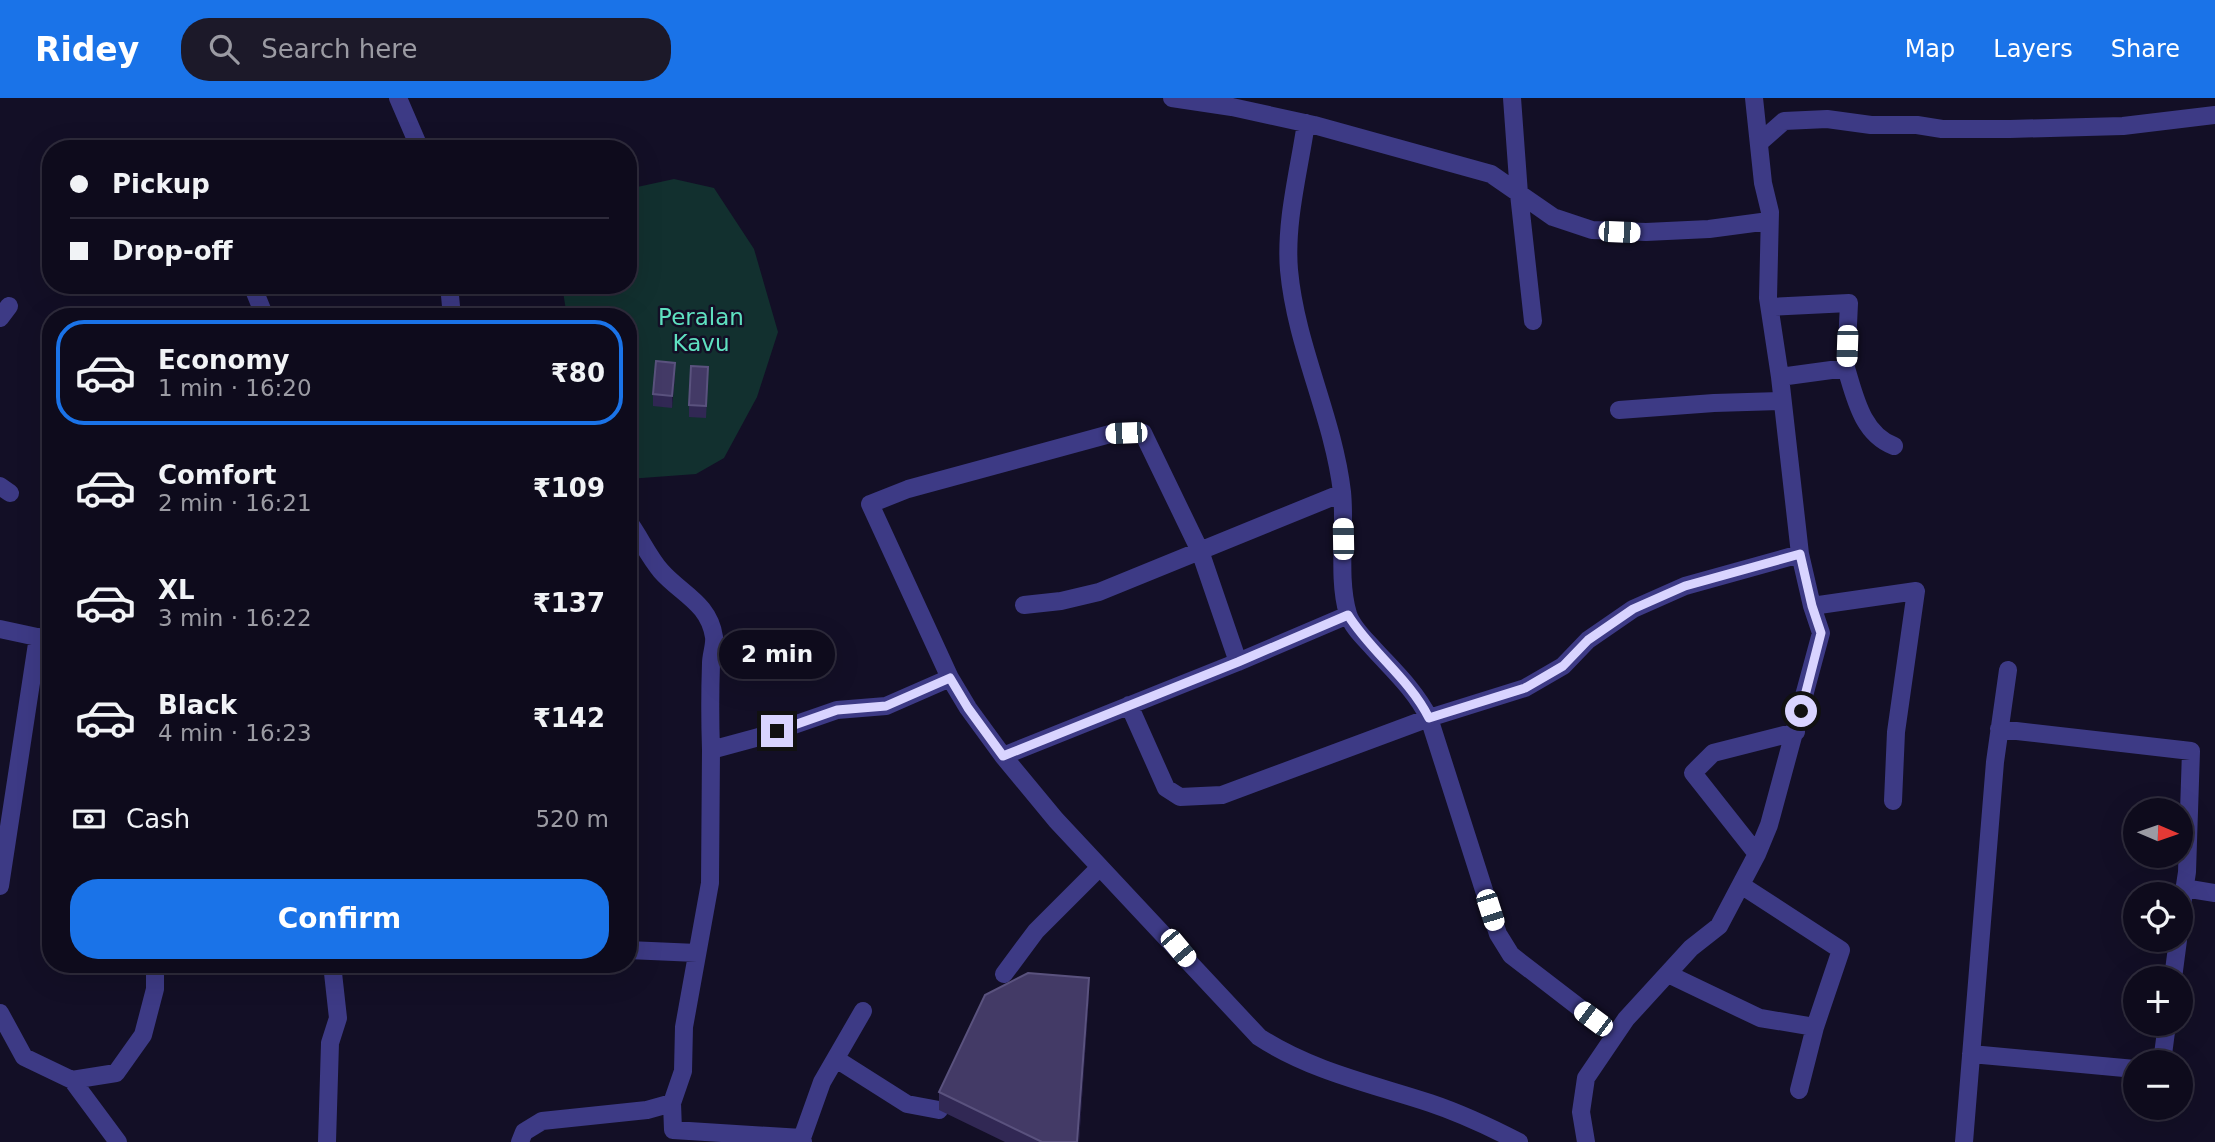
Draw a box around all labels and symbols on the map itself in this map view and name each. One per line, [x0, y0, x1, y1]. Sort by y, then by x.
car [1598, 221, 1641, 243]
park label: Peralan Kavu [658, 304, 744, 356]
car [1836, 325, 1859, 367]
car [1105, 422, 1148, 444]
car [1333, 518, 1354, 560]
callout: 2 min [719, 630, 835, 678]
route start [1785, 695, 1817, 727]
route end [761, 715, 793, 747]
north arrow [2123, 798, 2193, 868]
car [1474, 887, 1507, 933]
car [1157, 925, 1200, 971]
car [1570, 998, 1617, 1040]

